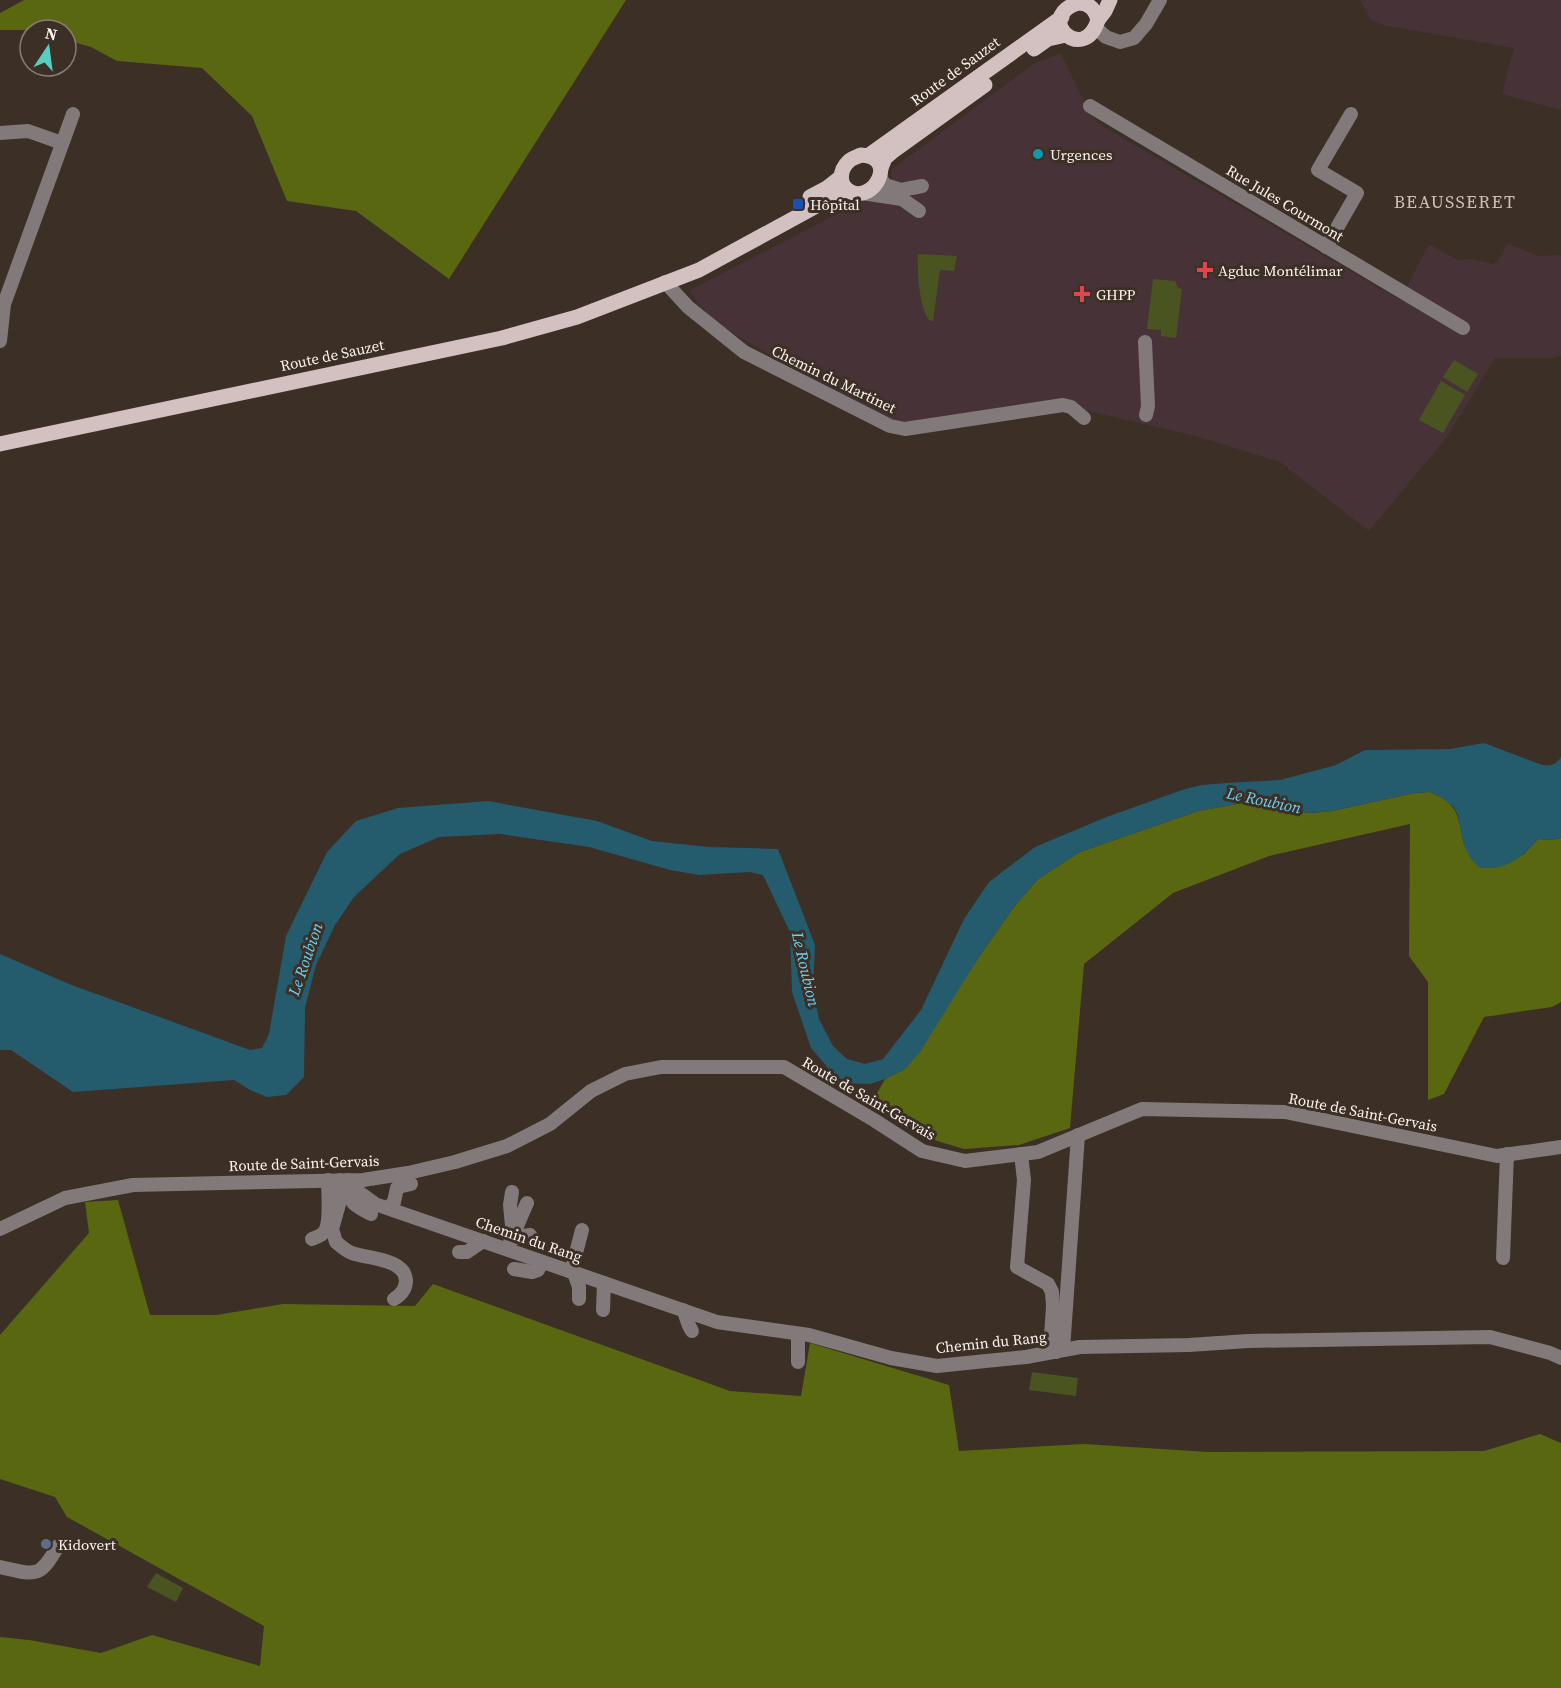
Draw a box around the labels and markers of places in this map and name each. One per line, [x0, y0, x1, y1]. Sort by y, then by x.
place label: Urgences [1050, 144, 1113, 165]
marker: Urgences [1031, 147, 1045, 161]
place label: Hôpital [810, 194, 860, 215]
marker: Hôpital [791, 197, 805, 211]
place label: Agduc Montélimar [1218, 260, 1343, 281]
marker: Agduc Montélimar [1196, 261, 1214, 279]
place label: GHPP [1096, 284, 1136, 305]
marker: GHPP [1073, 285, 1091, 303]
place label: Kidovert [58, 1534, 116, 1555]
marker: Kidovert [39, 1537, 53, 1551]

